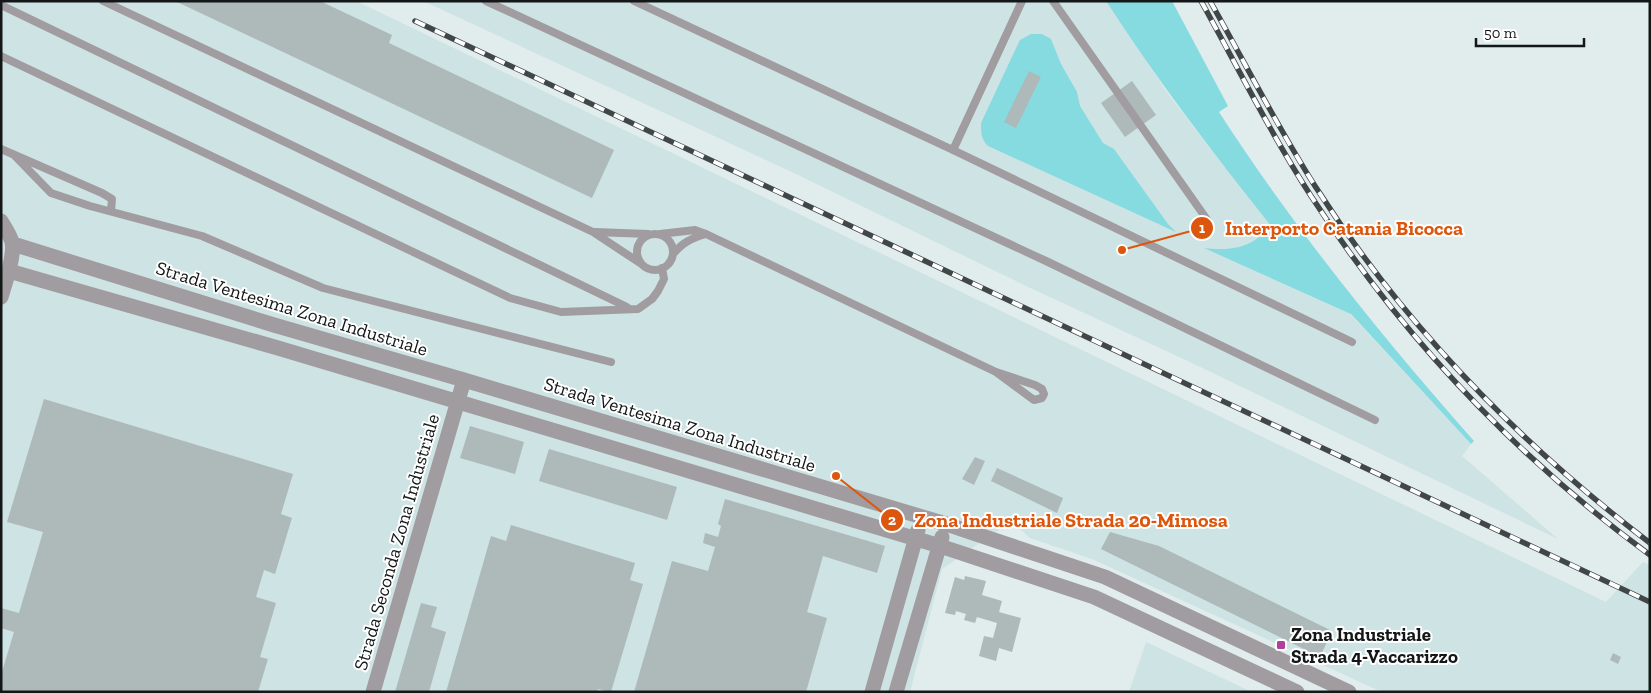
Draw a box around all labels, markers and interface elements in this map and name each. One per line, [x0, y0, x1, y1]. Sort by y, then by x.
scale bar [1476, 15, 1584, 47]
text: 50 m [1484, 24, 1517, 42]
callout: Interporto Catania Bicocca [1190, 211, 1473, 246]
text: Interporto Catania Bicocca [1225, 216, 1463, 240]
text: 1 [1199, 219, 1205, 237]
street label: Strada Ventesima Zona Industriale [153, 256, 431, 361]
street label: Strada Ventesima Zona Industriale [541, 372, 819, 477]
street label: Strada Seconda Zona Industriale [349, 411, 444, 673]
callout: Zona Industriale Strada 20-Mimosa [879, 502, 1238, 537]
text: Zona Industriale Strada 20-Mimosa [914, 508, 1228, 532]
text: 2 [888, 511, 896, 529]
place label: Zona Industriale Strada 4-Vaccarizzo [1291, 623, 1458, 668]
marker: Zona Industriale Strada 4-Vaccarizzo [1275, 639, 1287, 651]

